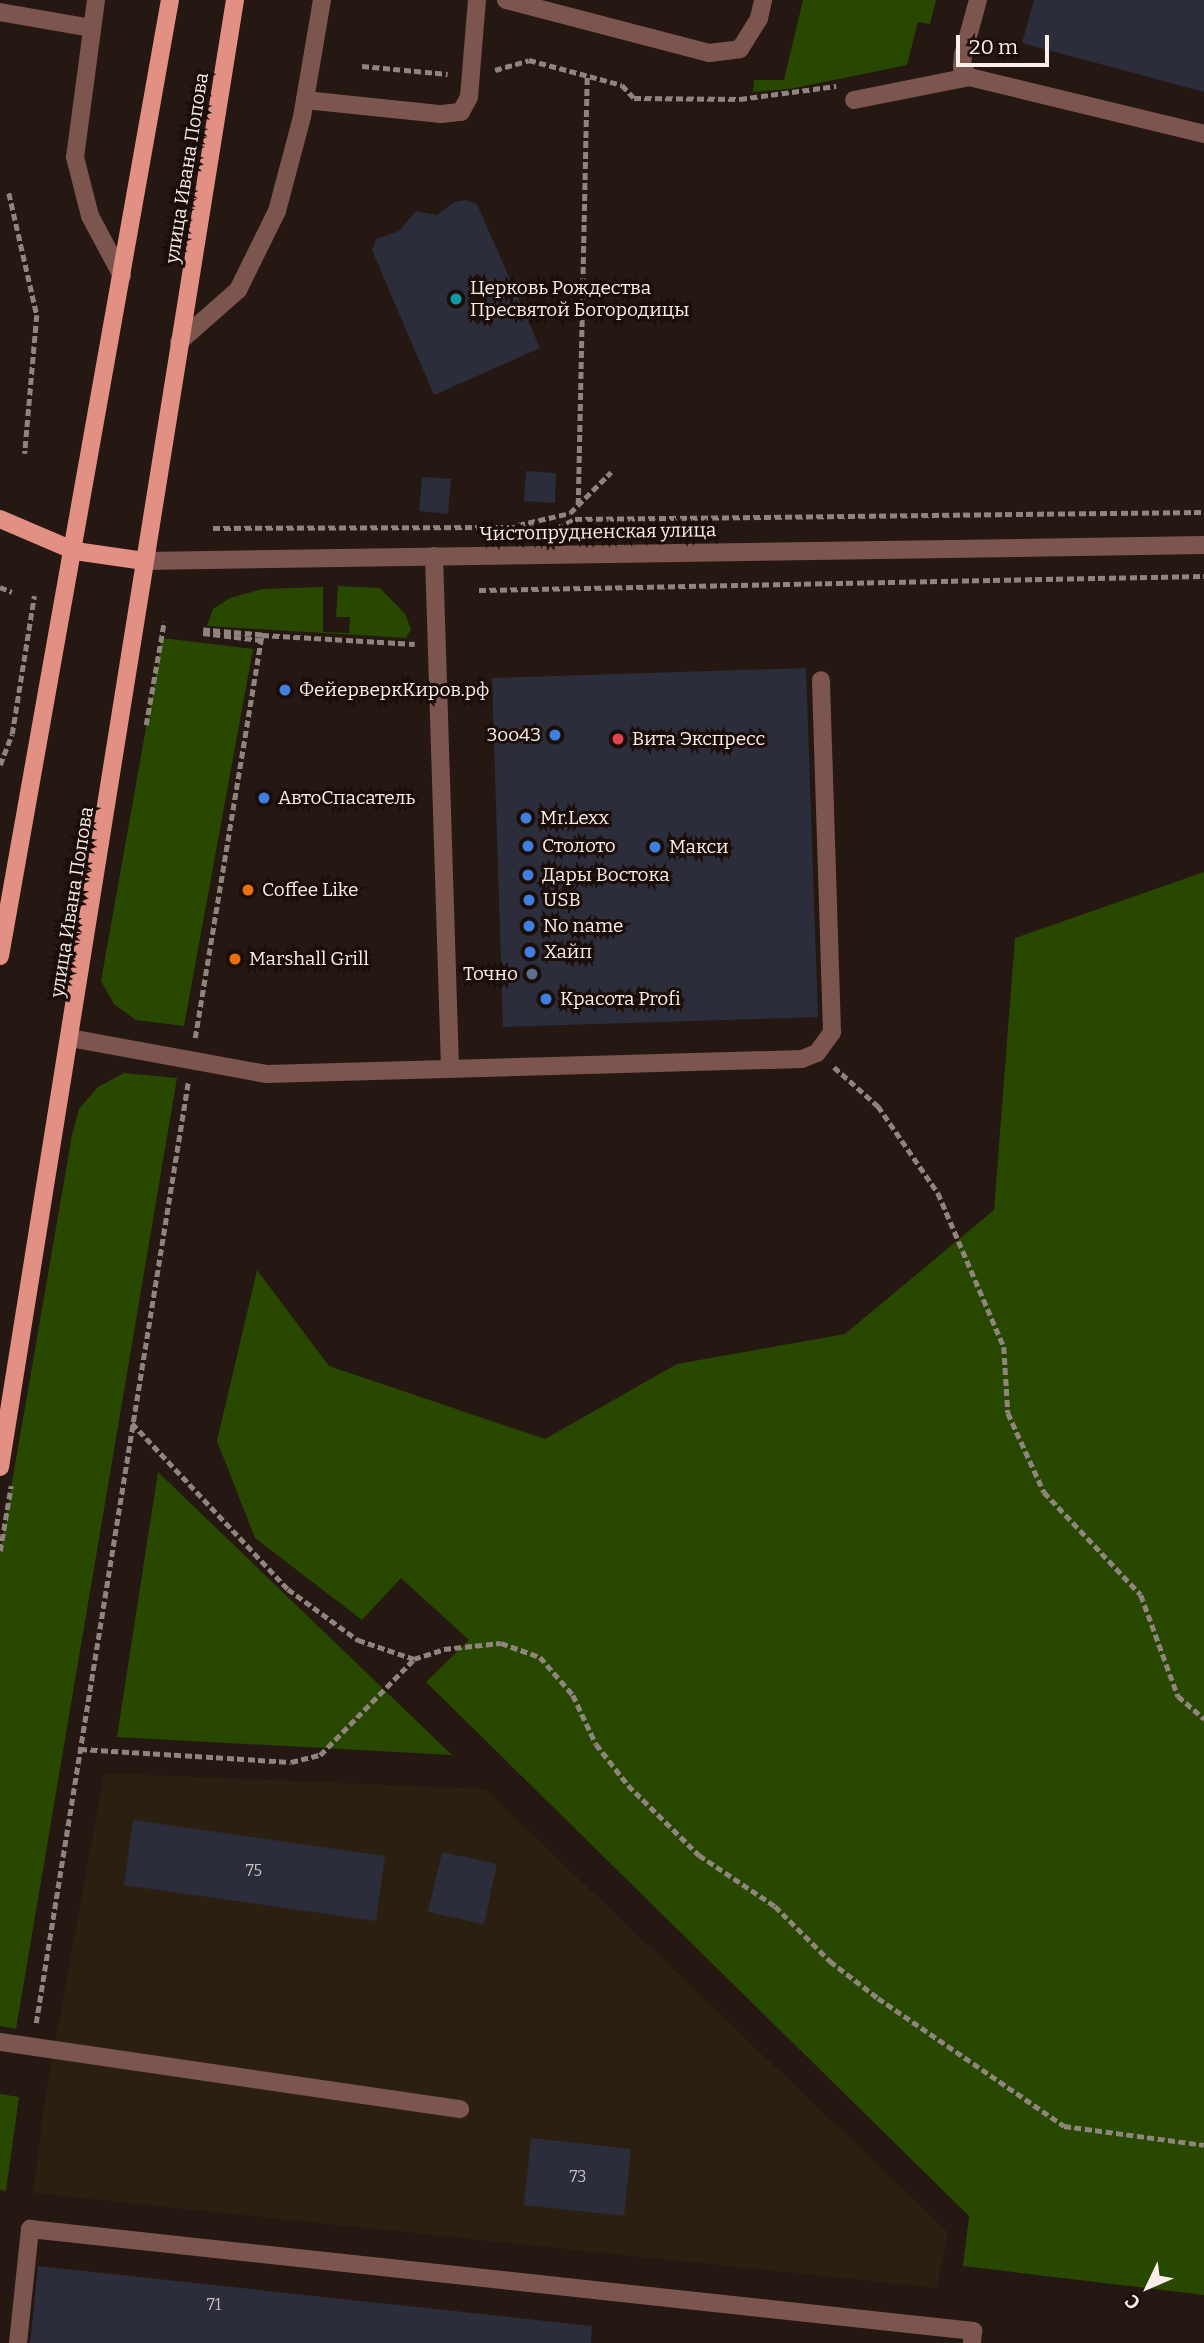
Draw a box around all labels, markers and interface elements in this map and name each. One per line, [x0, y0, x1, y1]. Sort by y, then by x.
scale bar [959, 21, 1052, 65]
text: 20 m [969, 34, 1018, 60]
street label: улица Ивана Попова [161, 71, 213, 265]
place label: Церковь Рождества Пресвятой Богородицы [470, 277, 689, 321]
marker: Церковь Рождества Пресвятой Богородицы [448, 291, 464, 307]
street label: Чистопрудненская улица [479, 519, 717, 545]
place label: ФейерверкКиров.рф [299, 679, 489, 701]
marker: ФейерверкКиров.рф [277, 682, 293, 698]
place label: Зоо43 [486, 724, 541, 746]
marker: Зоо43 [547, 727, 563, 743]
place label: Вита Экспресс [632, 728, 765, 750]
marker: Вита Экспресс [610, 731, 626, 747]
place label: АвтоСпасатель [278, 787, 415, 809]
marker: АвтоСпасатель [256, 790, 272, 806]
street label: улица Ивана Попова [46, 805, 98, 999]
place label: Mr.Lexx [540, 807, 609, 829]
marker: Mr.Lexx [518, 810, 534, 826]
place label: Столото [542, 835, 616, 857]
place label: Макси [669, 836, 729, 858]
marker: Столото [520, 838, 536, 854]
marker: Макси [647, 839, 663, 855]
place label: Дары Востока [542, 864, 670, 886]
marker: Дары Востока [520, 867, 536, 883]
place label: Coffee Like [262, 879, 358, 901]
marker: Coffee Like [240, 882, 256, 898]
place label: USB [543, 889, 581, 911]
marker: USB [521, 892, 537, 908]
place label: No name [543, 915, 623, 937]
marker: No name [521, 918, 537, 934]
place label: Хайп [544, 941, 592, 963]
marker: Хайп [522, 944, 538, 960]
place label: Marshall Grill [249, 948, 369, 970]
marker: Marshall Grill [227, 951, 243, 967]
place label: Точно [463, 963, 518, 985]
marker: Точно [524, 966, 540, 982]
place label: Красота Profi [560, 988, 681, 1010]
marker: Красота Profi [538, 991, 554, 1007]
house number: 75 [246, 1861, 262, 1881]
house number: 73 [570, 2167, 586, 2187]
north arrow [1113, 2252, 1183, 2322]
text: С [1120, 2290, 1145, 2314]
house number: 71 [207, 2295, 221, 2315]

